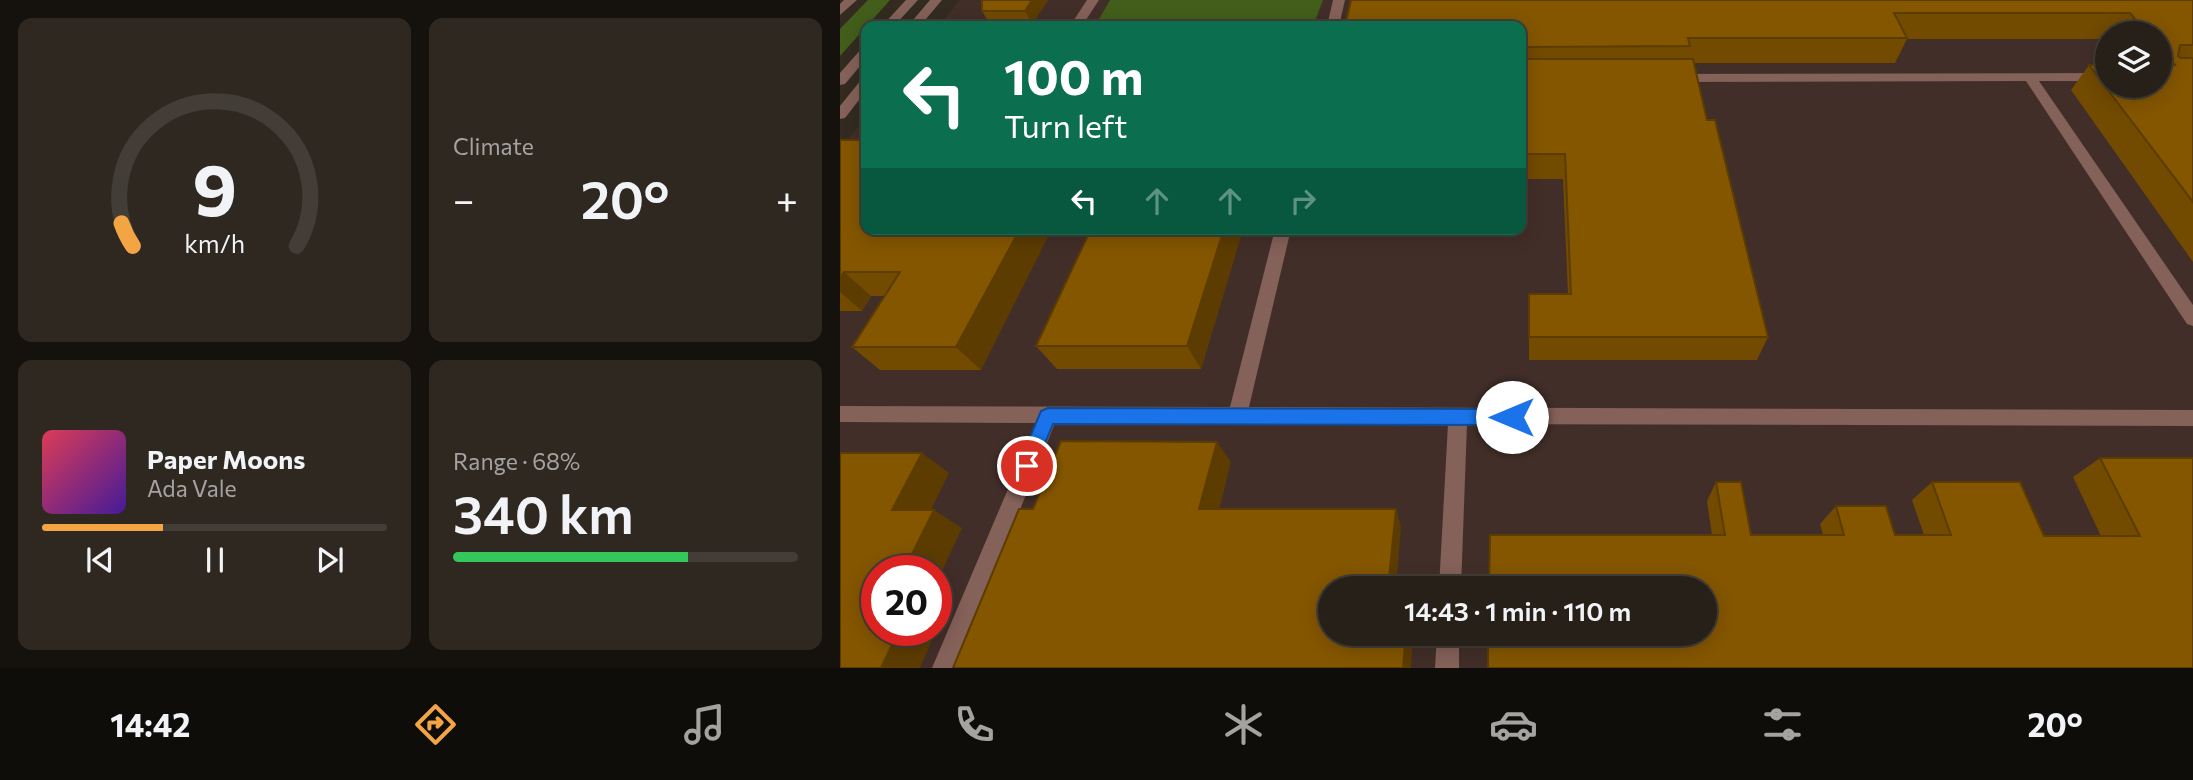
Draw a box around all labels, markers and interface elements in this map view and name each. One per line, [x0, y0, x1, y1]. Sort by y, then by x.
map controls [2095, 21, 2172, 98]
button: layers [2095, 21, 2172, 98]
text: 100 m [1004, 45, 1143, 105]
icon: left [889, 49, 980, 140]
text: Turn left [1004, 105, 1128, 145]
text: Climate [453, 132, 534, 160]
text: 9 [192, 142, 237, 231]
text: 20° [581, 166, 670, 230]
text: − [453, 175, 475, 222]
text: + [776, 175, 798, 222]
icon: left [1065, 182, 1103, 220]
icon: ahead [1138, 182, 1176, 220]
icon: ahead [1211, 182, 1249, 220]
icon: right [1284, 182, 1322, 220]
text: km/h [184, 228, 245, 258]
position arrow [1475, 380, 1549, 454]
pin [997, 436, 1057, 496]
text: Paper Moons [147, 443, 305, 474]
text: Range · 68% [453, 447, 580, 475]
icon: arrive [1008, 447, 1046, 485]
text: Ada Vale [147, 474, 237, 502]
text: 340 km [453, 481, 634, 545]
icon: previous [81, 541, 119, 579]
icon: pause [196, 541, 234, 579]
icon: next [311, 541, 349, 579]
speed limit sign: 20 [861, 555, 952, 646]
text: 14:43 · 1 min · 110 m [1404, 595, 1631, 626]
icon: directions [411, 700, 460, 749]
icon: music [680, 700, 729, 749]
icon: phone [950, 700, 999, 749]
icon: climate [1219, 700, 1268, 749]
icon: car [1489, 700, 1538, 749]
icon: filters [1758, 700, 1807, 749]
text: 14:42 [110, 704, 190, 744]
text: 20° [2027, 704, 2083, 744]

